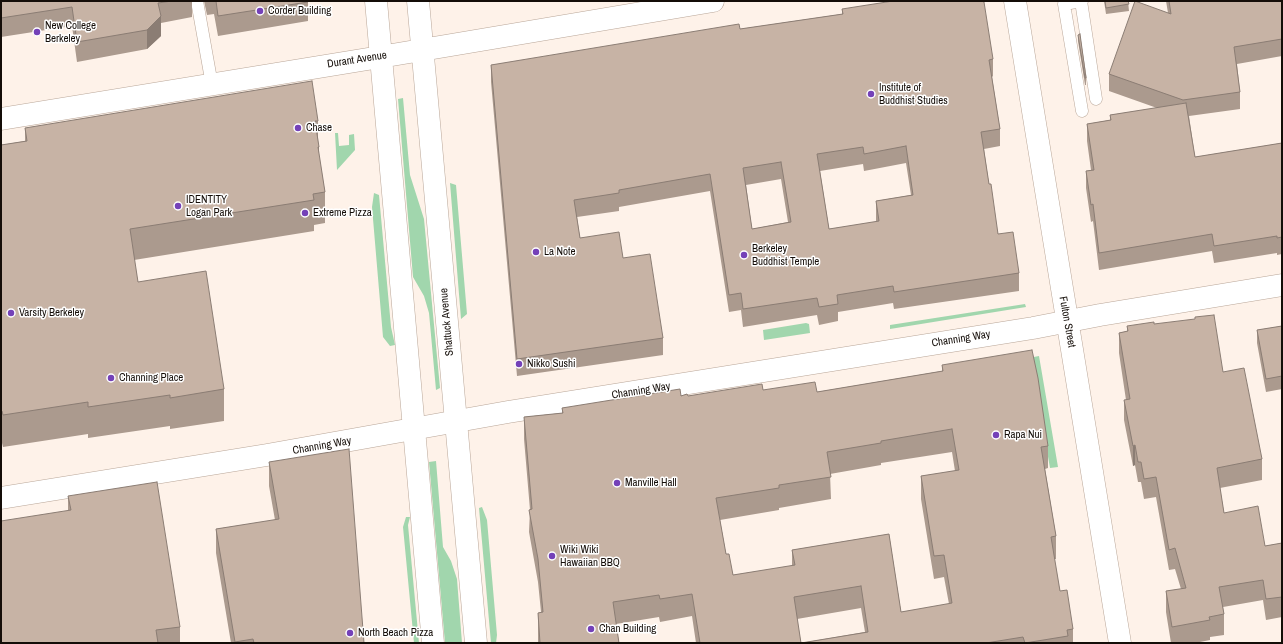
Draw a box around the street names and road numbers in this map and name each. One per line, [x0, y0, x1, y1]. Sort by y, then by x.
street label: Durant Avenue [326, 49, 388, 71]
street label: Shattuck Avenue [437, 288, 457, 356]
street label: Fulton Street [1056, 295, 1078, 349]
street label: Channing Way [931, 328, 991, 350]
street label: Channing Way [611, 380, 671, 402]
street label: Channing Way [292, 434, 352, 458]

